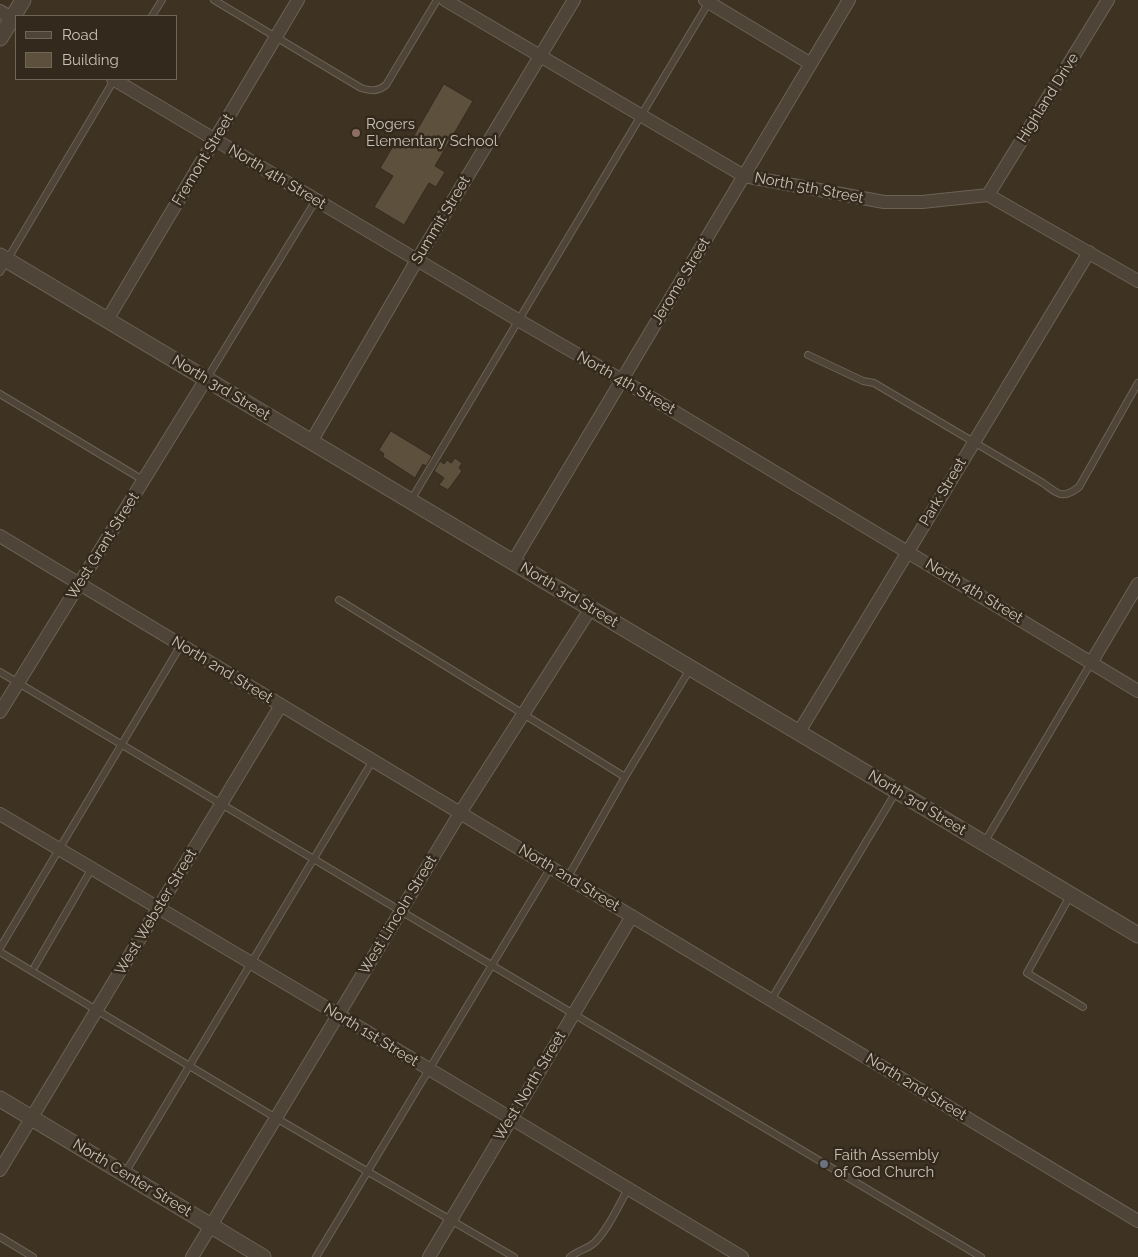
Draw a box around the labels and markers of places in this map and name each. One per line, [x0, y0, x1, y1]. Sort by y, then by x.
place label: Rogers Elementary School [366, 115, 498, 150]
marker: Rogers Elementary School [350, 127, 362, 139]
place label: Faith Assembly of God Church [834, 1146, 939, 1181]
marker: Faith Assembly of God Church [818, 1158, 830, 1170]

